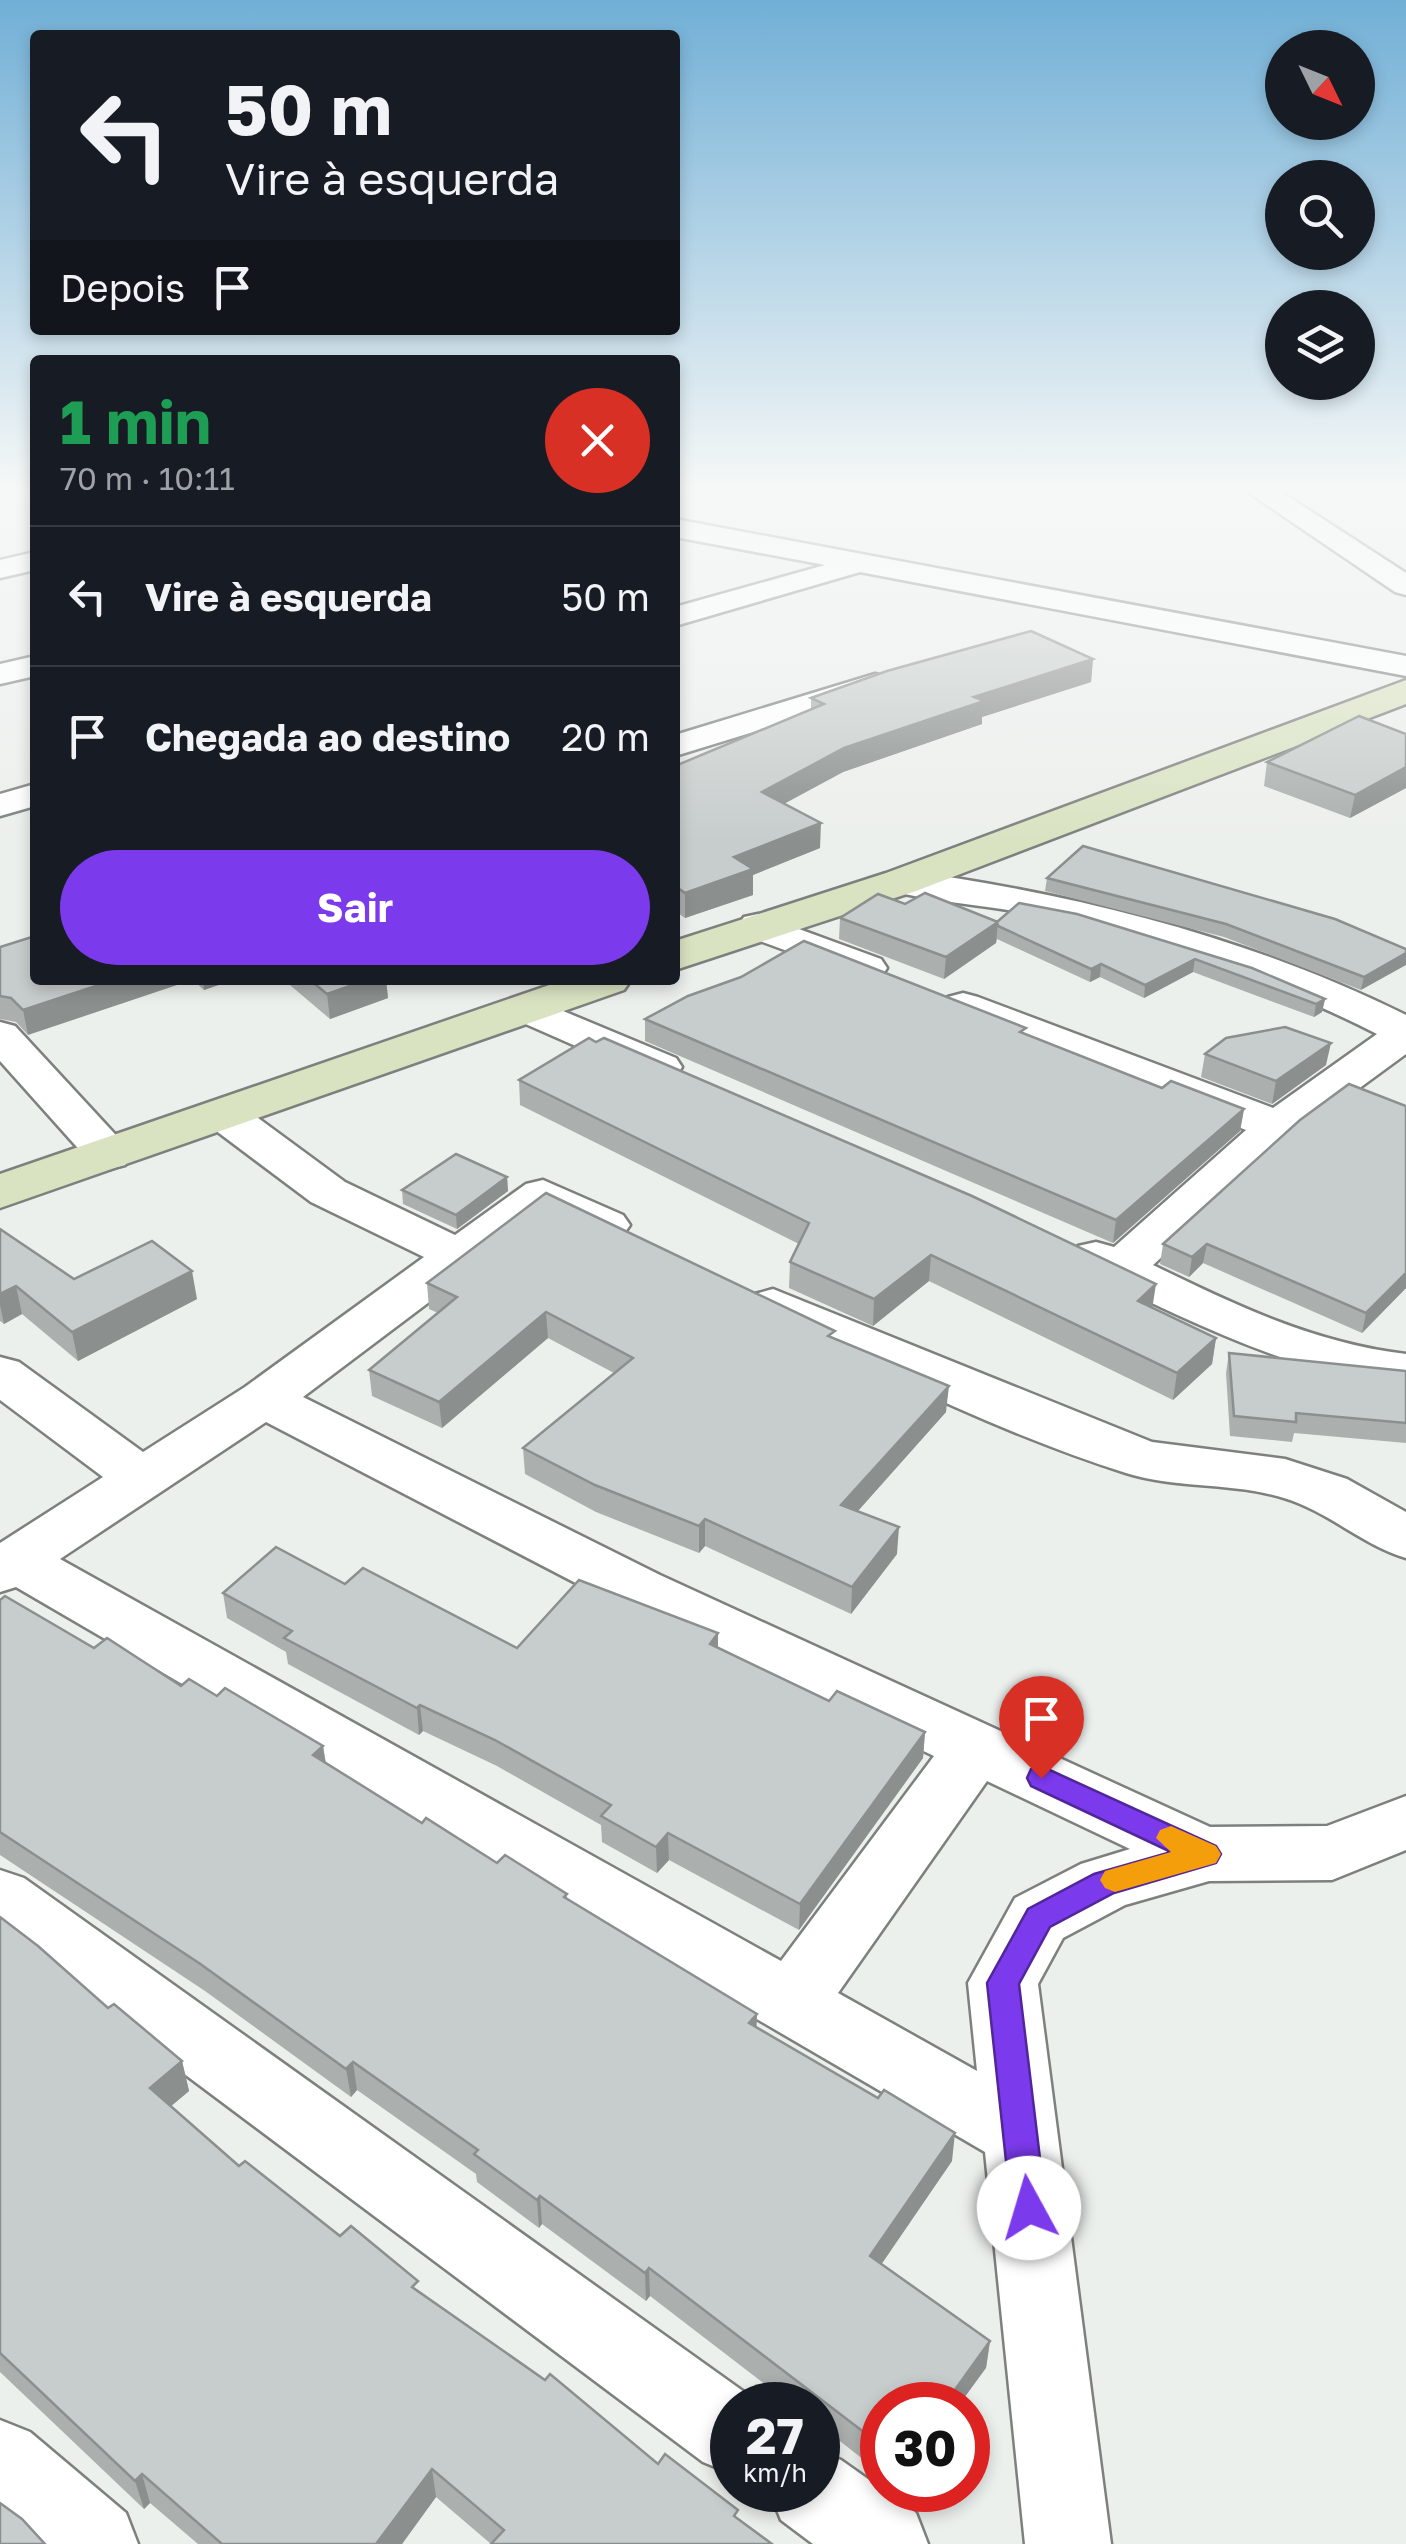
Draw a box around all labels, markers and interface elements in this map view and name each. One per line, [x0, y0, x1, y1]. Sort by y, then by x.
north arrow [1265, 30, 1375, 140]
map controls [1265, 30, 1375, 400]
text: 50 m [225, 66, 392, 150]
icon: left [60, 70, 190, 200]
text: Vire à esquerda [225, 151, 560, 205]
button: search [1265, 160, 1375, 270]
icon: arrive [205, 260, 260, 315]
text: Depois [60, 265, 185, 310]
button: layers [1265, 290, 1375, 400]
text: 1 min [60, 385, 211, 457]
button: close [545, 388, 650, 493]
text: 70 m · 10:11 [60, 459, 235, 497]
icon: left [60, 569, 115, 624]
text: Vire à esquerda [145, 574, 432, 619]
text: 50 m [561, 574, 650, 619]
icon: arrive [60, 709, 115, 764]
text: Chegada ao destino [145, 714, 510, 759]
text: 20 m [561, 714, 650, 759]
button: Sair [60, 850, 650, 965]
pin [999, 1676, 1084, 1779]
icon: arrive [1014, 1691, 1069, 1746]
position arrow [977, 2156, 1081, 2260]
speed limit sign: 30 [860, 2382, 990, 2512]
text: 27 [746, 2405, 804, 2465]
text: km/h [743, 2457, 807, 2488]

